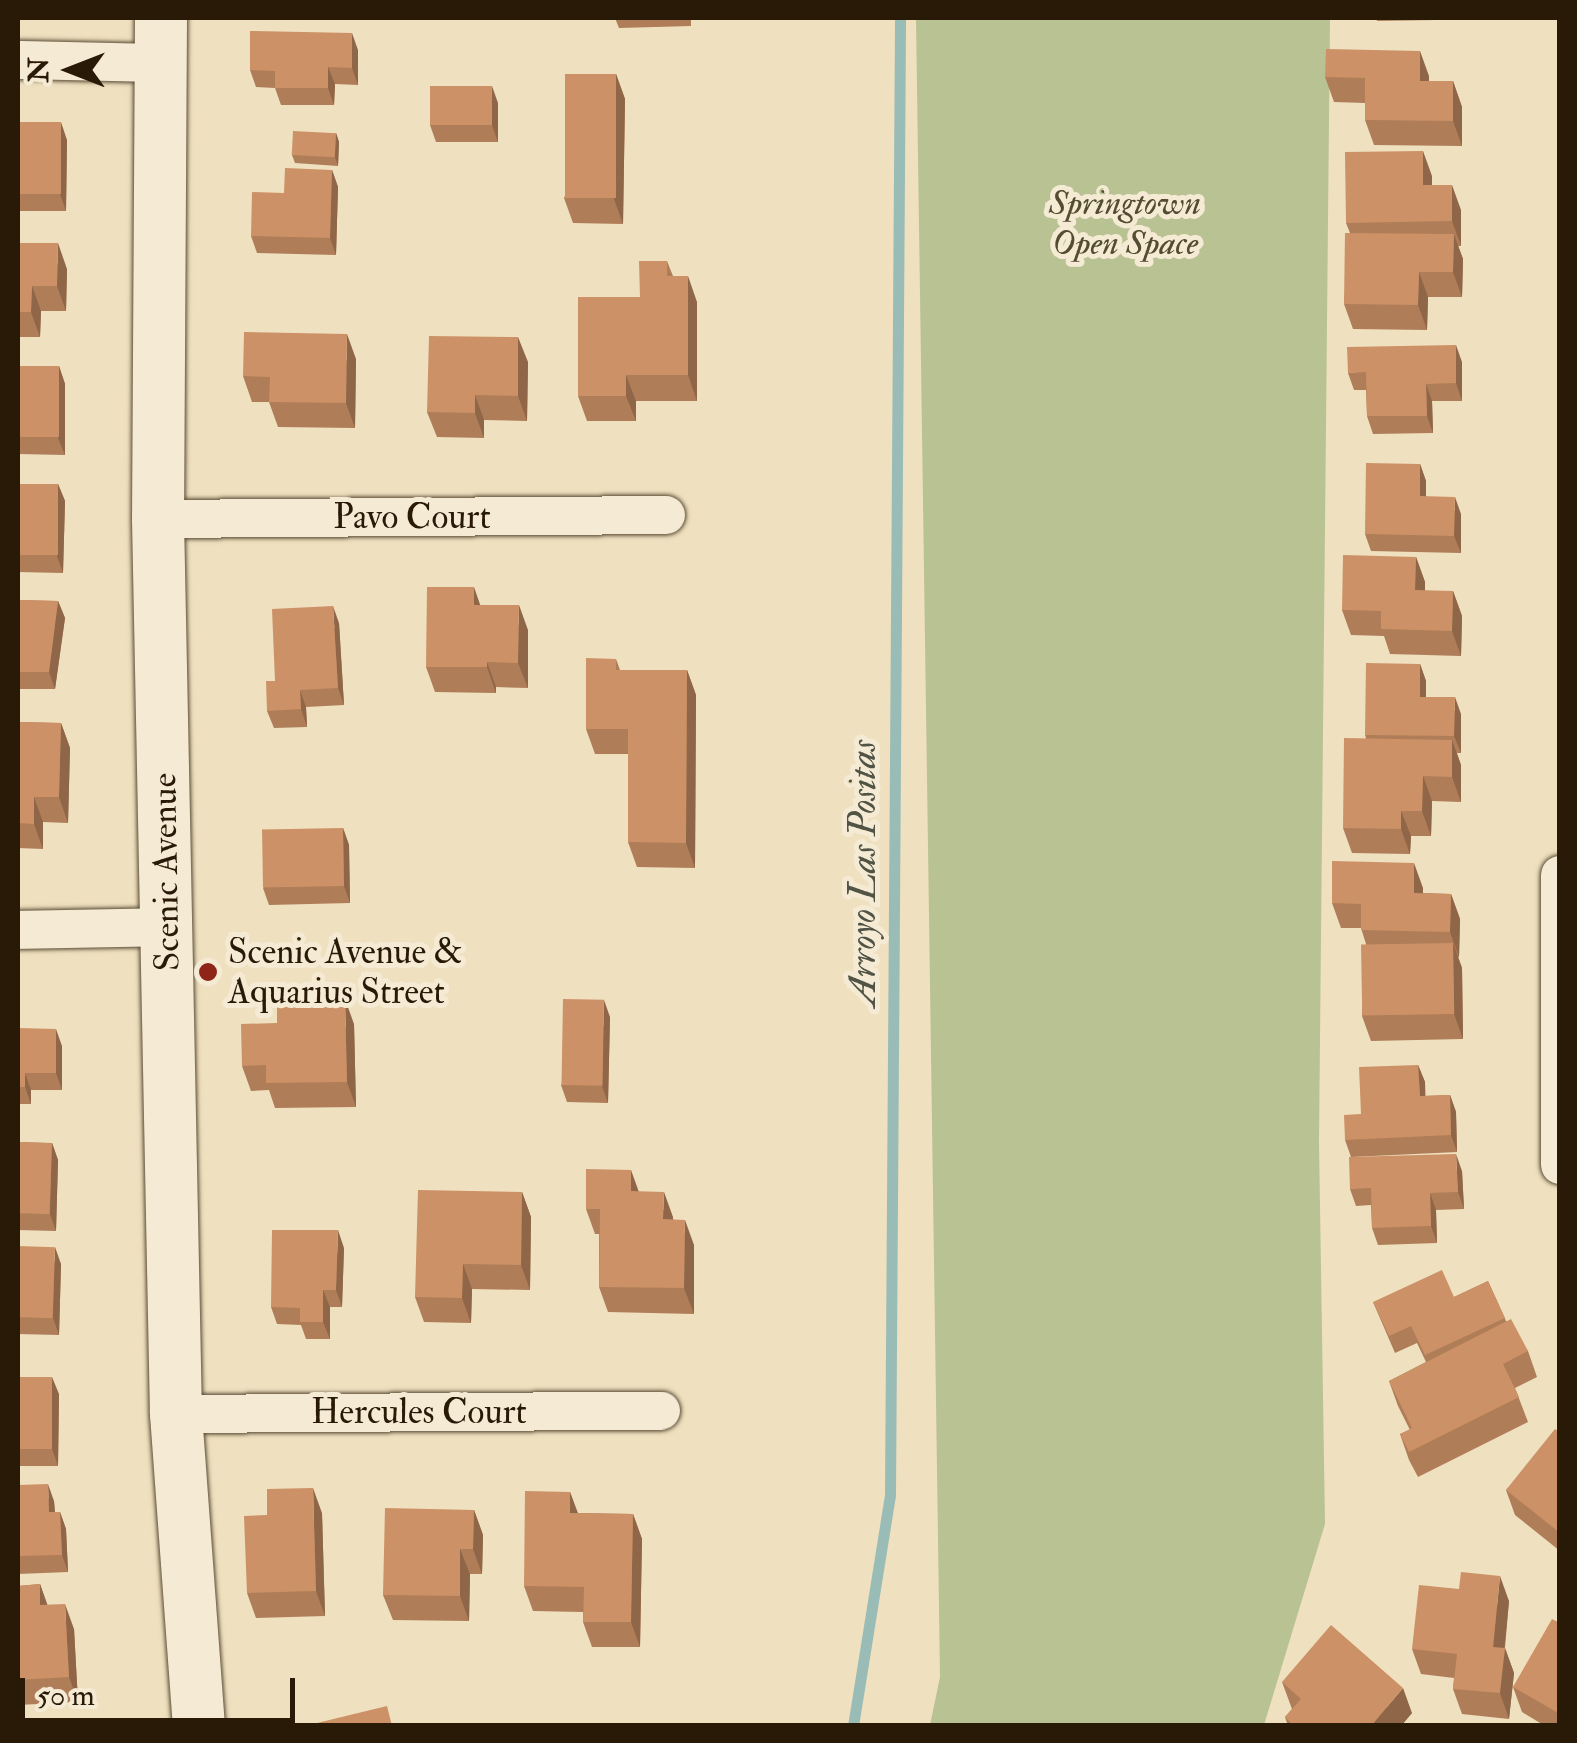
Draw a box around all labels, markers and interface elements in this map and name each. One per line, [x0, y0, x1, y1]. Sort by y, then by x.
north arrow [20, 20, 120, 120]
text: N [22, 57, 57, 83]
park label: Springtown Open Space [1049, 182, 1201, 264]
street label: Pavo Court [333, 496, 491, 538]
water label: Arroyo Las Positas [841, 740, 887, 1006]
street label: Scenic Avenue [143, 773, 189, 971]
place label: Scenic Avenue & Aquarius Street [228, 931, 463, 1013]
marker: Scenic Avenue & Aquarius Street [197, 961, 219, 983]
street label: Hercules Court [311, 1391, 527, 1433]
scale bar [25, 1658, 300, 1720]
text: 50 m [37, 1677, 95, 1714]

